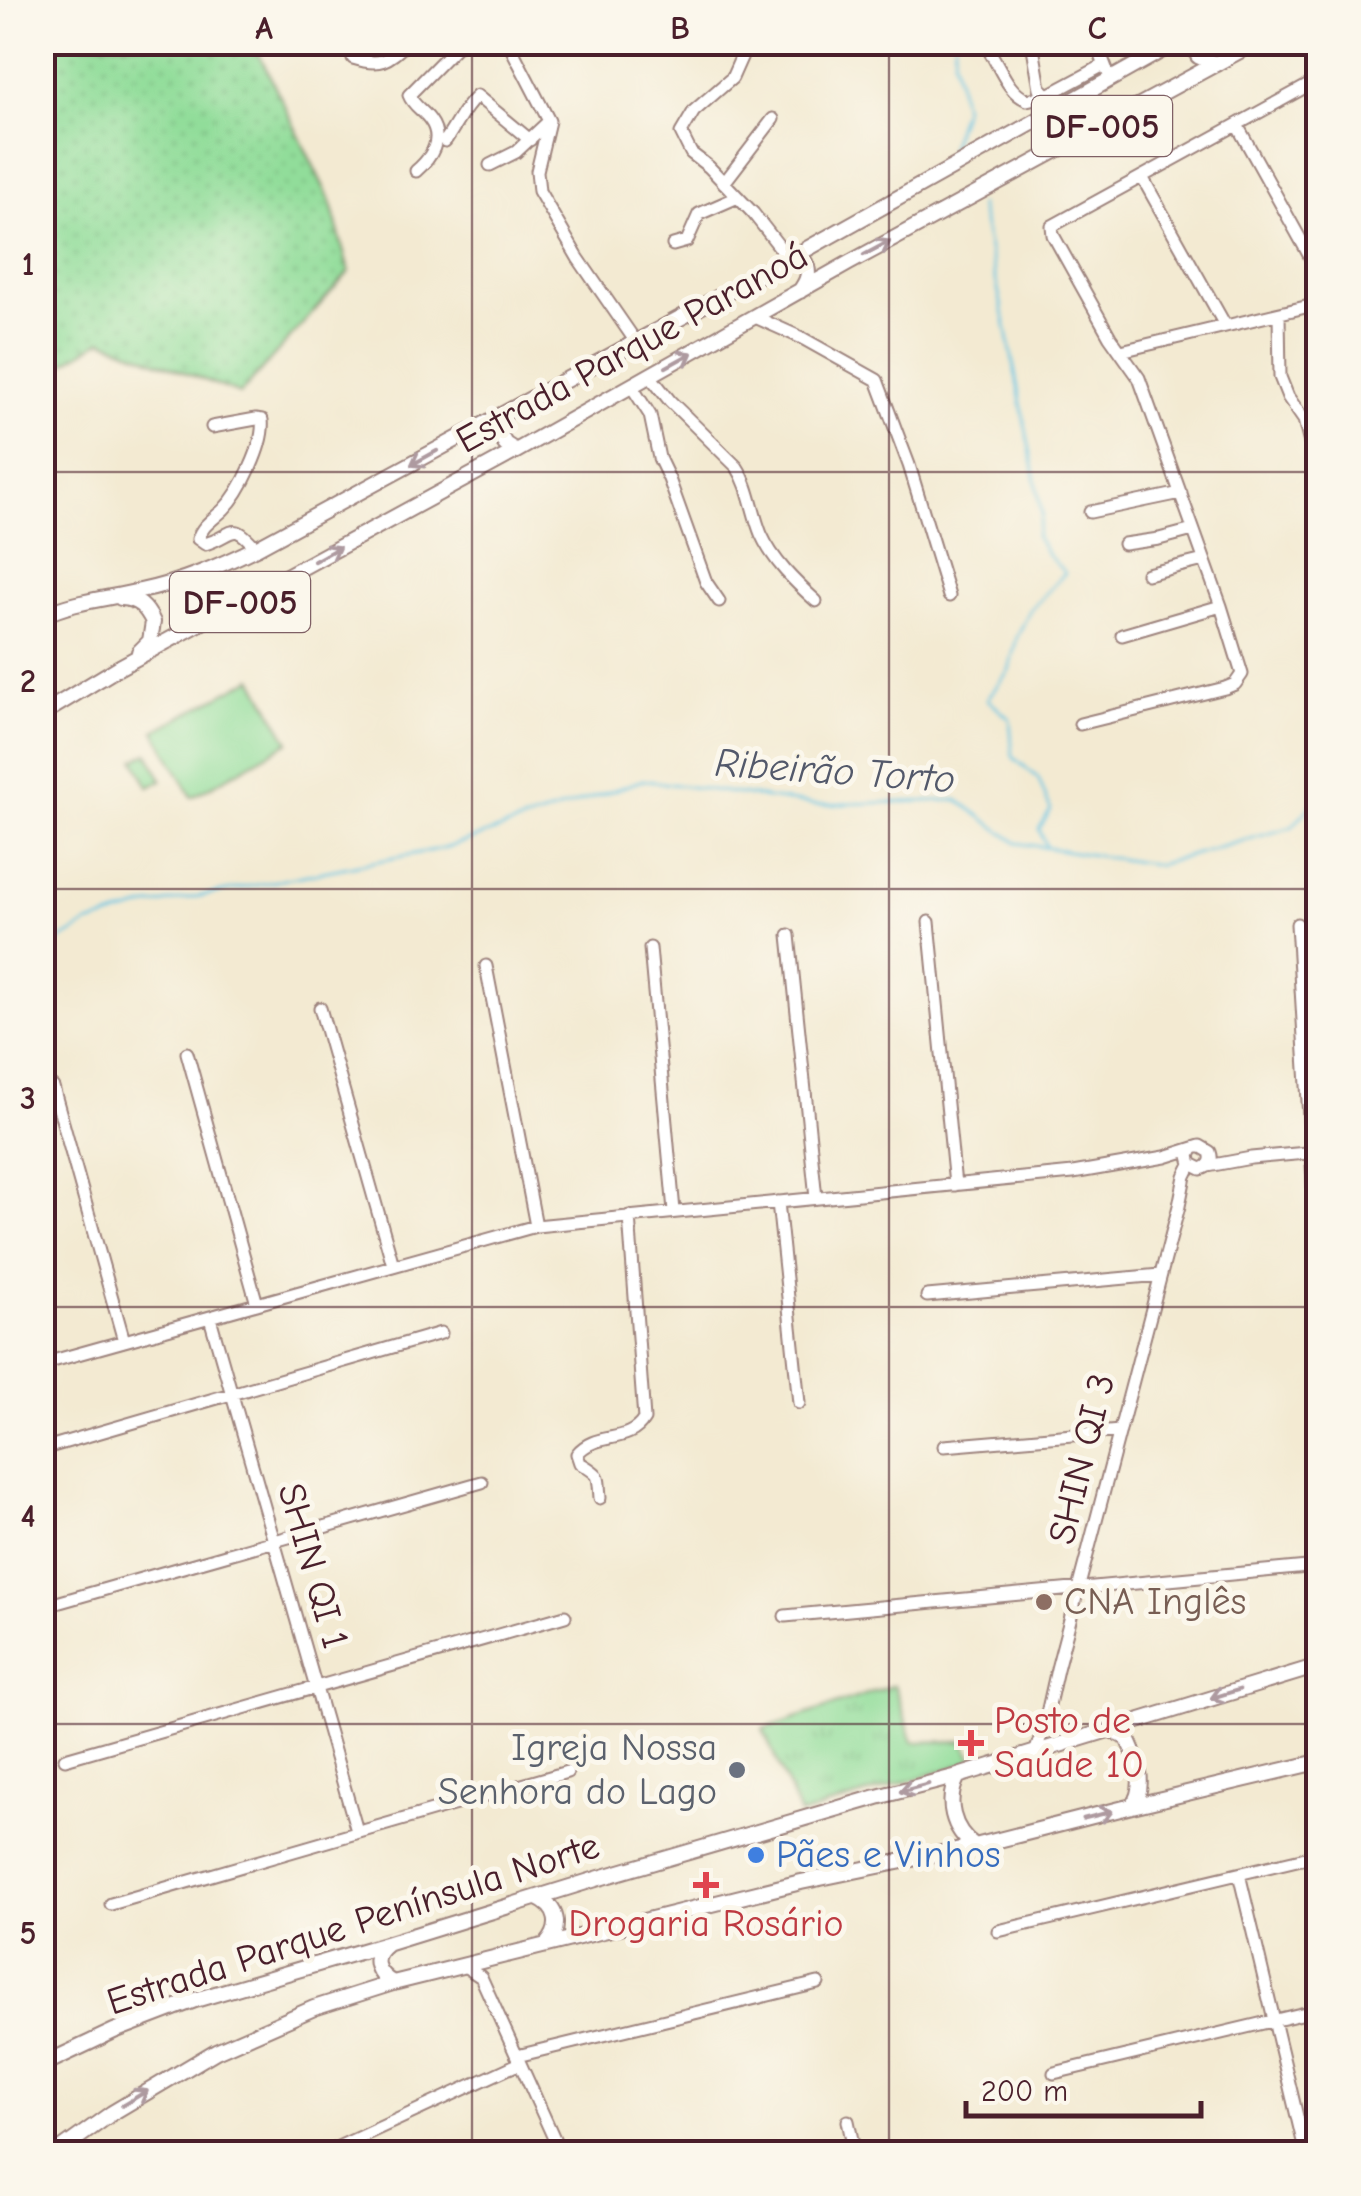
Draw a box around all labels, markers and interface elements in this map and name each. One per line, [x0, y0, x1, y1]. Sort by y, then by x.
text: A [255, 10, 273, 47]
text: B [670, 10, 690, 47]
text: C [1087, 10, 1107, 47]
road number: DF-005 [1032, 96, 1172, 156]
street label: Estrada Parque Paranoá [449, 233, 815, 463]
one-way arrow [861, 238, 891, 258]
text: 1 [22, 246, 34, 283]
one-way arrow [663, 350, 693, 370]
one-way arrow [409, 449, 439, 469]
one-way arrow [311, 543, 341, 563]
road number: DF-005 [170, 572, 310, 632]
text: 2 [20, 663, 36, 700]
water label: Ribeirão Torto [713, 740, 957, 802]
text: 3 [20, 1080, 36, 1117]
street label: SHIN QI 3 [1040, 1369, 1124, 1549]
street label: SHIN QI 1 [268, 1478, 358, 1654]
text: 4 [20, 1498, 36, 1535]
place label: CNA Inglês [1064, 1580, 1246, 1624]
marker: CNA Inglês [1033, 1591, 1055, 1613]
one-way arrow [1210, 1686, 1241, 1704]
place label: Posto de Saúde 10 [994, 1699, 1144, 1787]
place label: Igreja Nossa Senhora do Lago [438, 1726, 717, 1814]
marker: Posto de Saúde 10 [958, 1730, 984, 1756]
marker: Igreja Nossa Senhora do Lago [726, 1759, 748, 1781]
one-way arrow [899, 1779, 930, 1798]
one-way arrow [1082, 1804, 1113, 1823]
street label: Estrada Parque Península Norte [101, 1824, 605, 2024]
place label: Pães e Vinhos [776, 1833, 1001, 1877]
marker: Pães e Vinhos [745, 1844, 767, 1866]
marker: Drogaria Rosário [695, 1874, 717, 1896]
place label: Drogaria Rosário [568, 1902, 844, 1946]
text: 5 [20, 1915, 37, 1952]
scale bar [966, 2056, 1201, 2118]
text: 200 m [981, 2074, 1068, 2109]
one-way arrow [120, 2088, 149, 2108]

